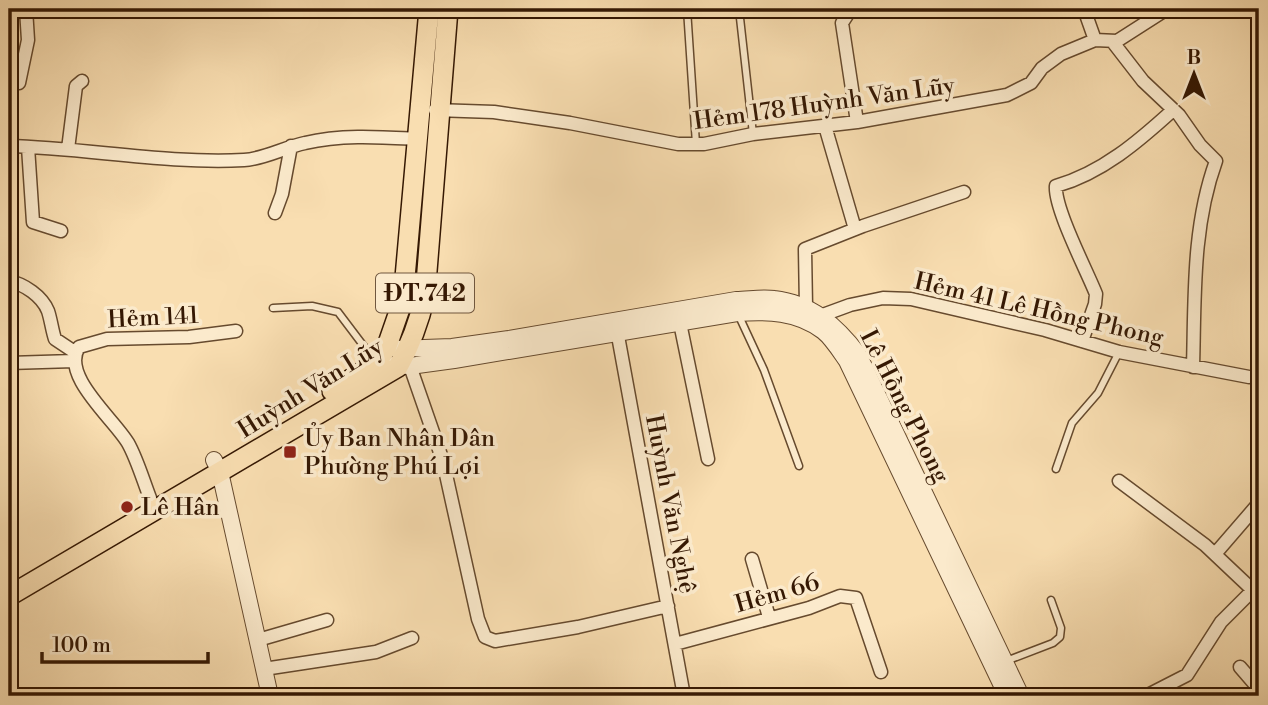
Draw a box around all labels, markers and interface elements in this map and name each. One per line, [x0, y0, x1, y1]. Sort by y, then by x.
north arrow [1160, 38, 1230, 108]
text: B [1187, 46, 1201, 70]
street label: Hẻm 178 Huỳnh Văn Lũy [692, 71, 957, 137]
street label: Hẻm 41 Lê Hồng Phong [911, 267, 1167, 353]
road number: ĐT.742 [376, 274, 474, 312]
street label: Hẻm 141 [107, 301, 200, 335]
street label: Lê Hồng Phong [853, 325, 956, 489]
street label: Huỳnh Văn Lũy [232, 332, 389, 446]
street label: Huỳnh Văn Nghệ [638, 412, 702, 596]
place label: Ủy Ban Nhân Dân Phường Phú Lợi [304, 422, 495, 482]
marker: Ủy Ban Nhân Dân Phường Phú Lợi [282, 444, 298, 460]
place label: Lê Hân [141, 493, 220, 523]
marker: Lê Hân [119, 499, 135, 515]
street label: Hẻm 66 [732, 568, 823, 620]
scale bar [42, 621, 208, 665]
text: 100 m [52, 633, 111, 659]

